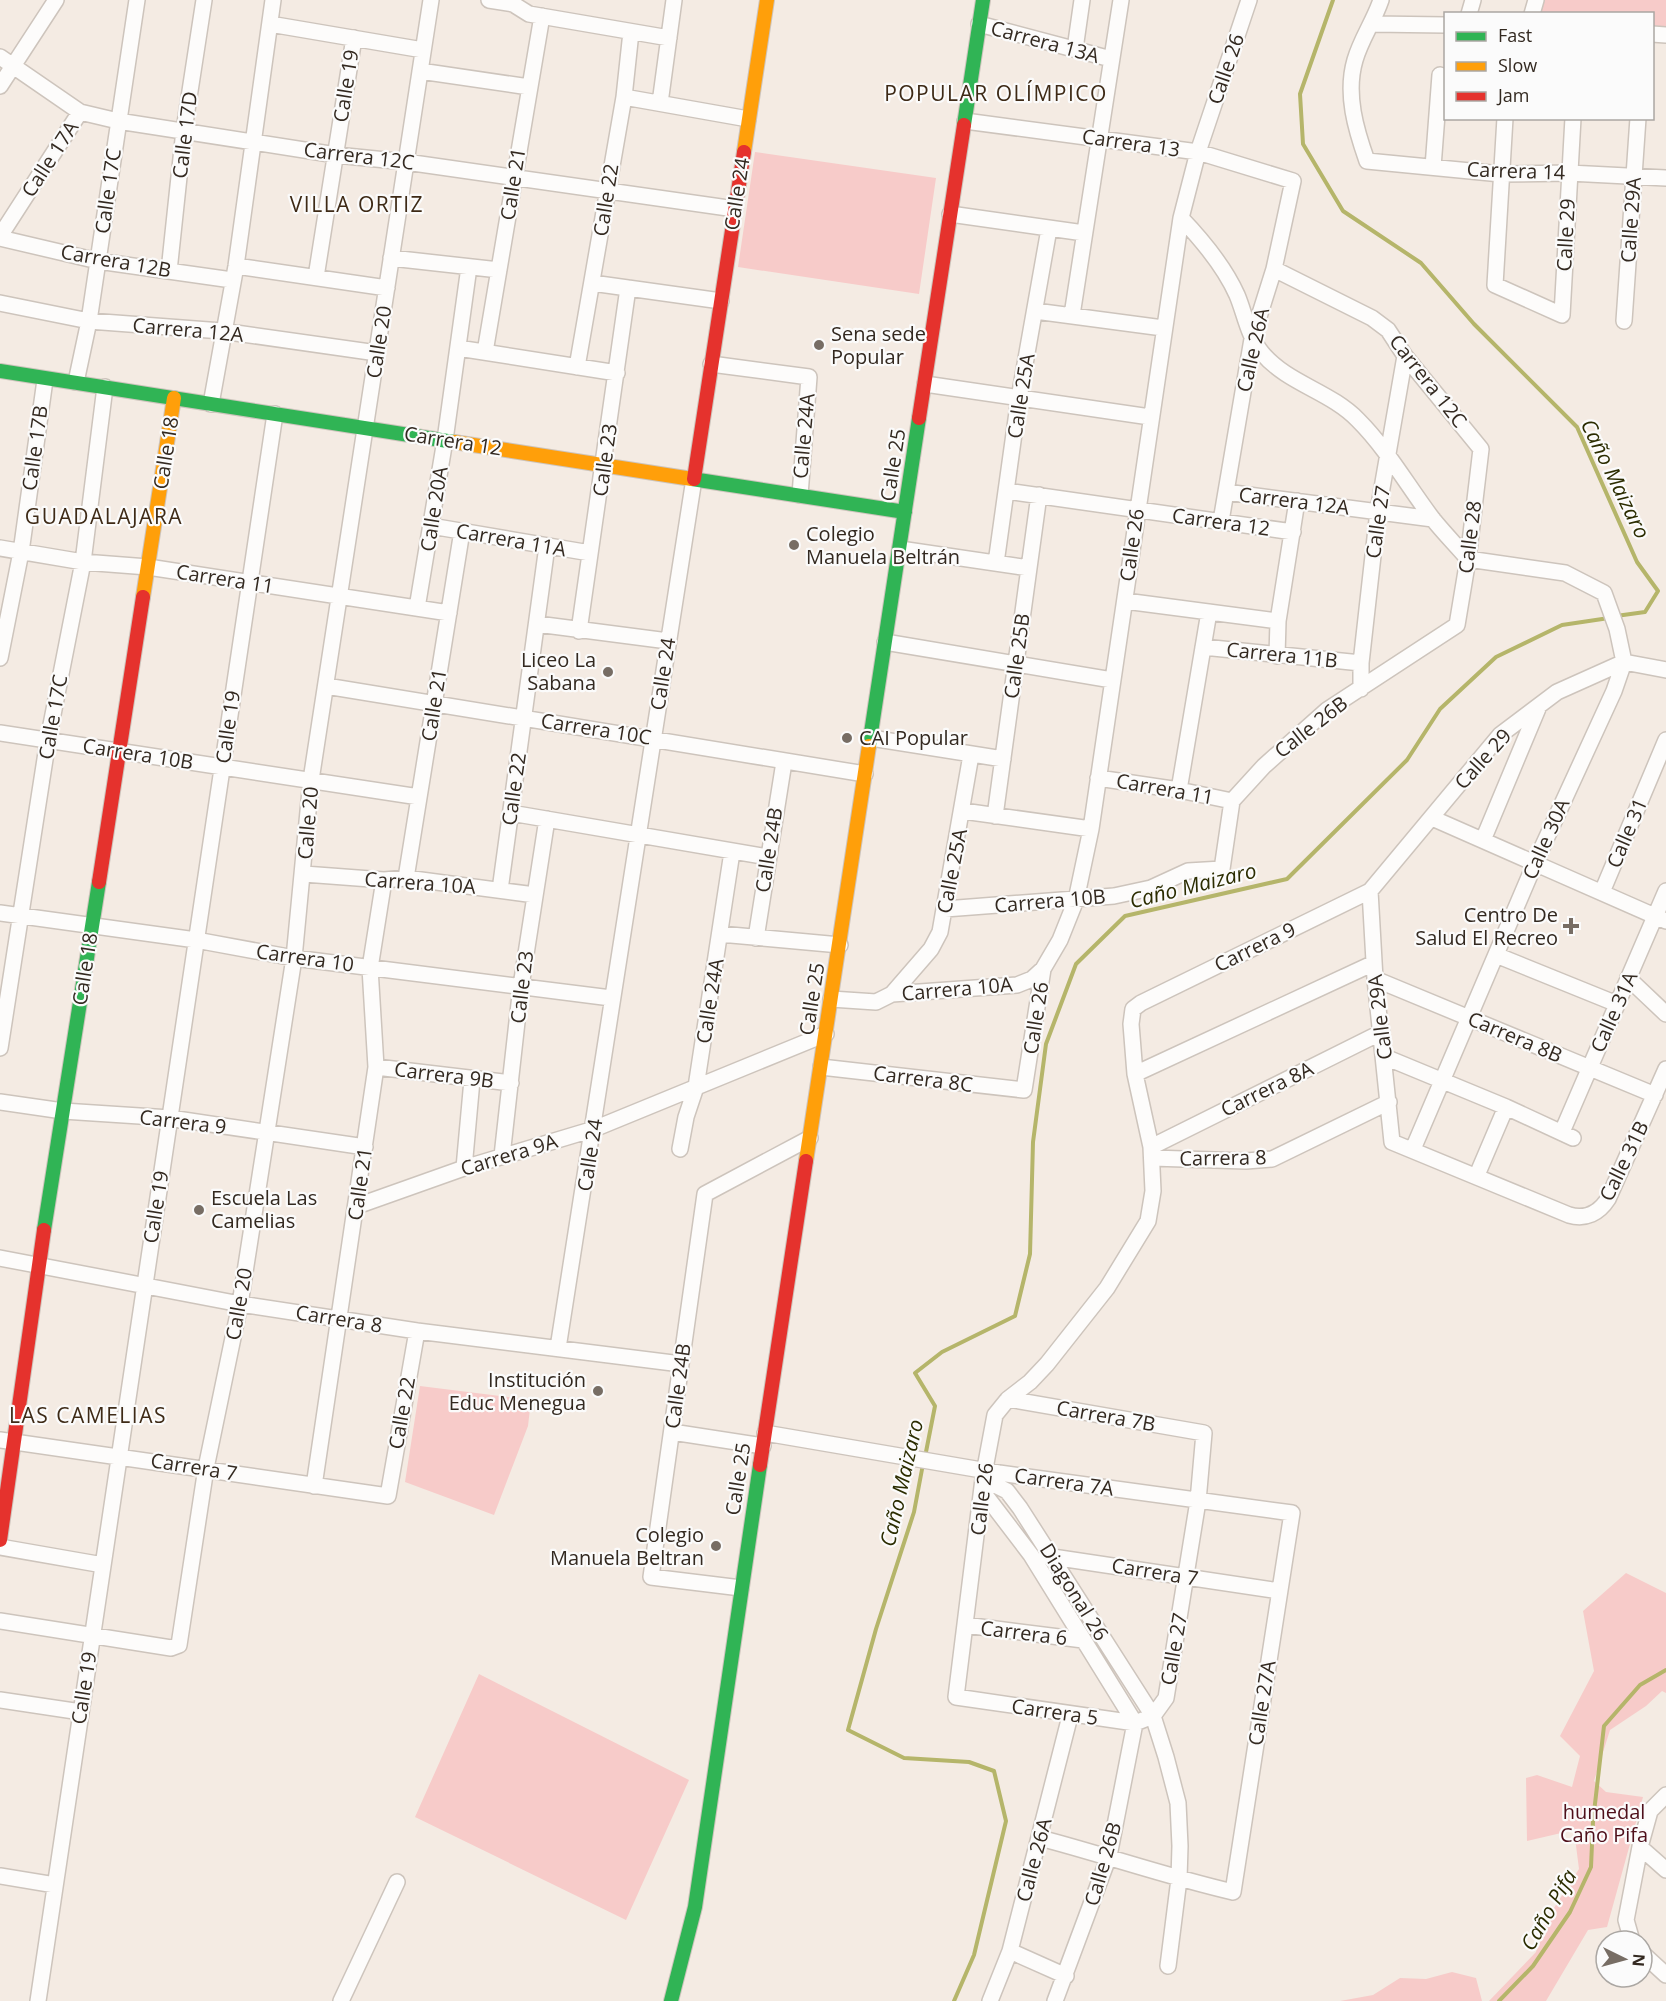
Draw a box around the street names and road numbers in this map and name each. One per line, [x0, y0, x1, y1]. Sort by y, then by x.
street label: Carrera 13A [988, 14, 1103, 69]
street label: Calle 26 [1201, 30, 1250, 108]
street label: Calle 19 [326, 48, 365, 124]
street label: Calle 17D [166, 90, 203, 180]
street label: Calle 17A [15, 115, 84, 202]
street label: Carrera 13 [1080, 122, 1182, 163]
street label: Carrera 12C [302, 135, 416, 176]
street label: Calle 21 [493, 146, 532, 222]
street label: Calle 17C [88, 147, 127, 235]
street label: Calle 24 [717, 155, 756, 232]
street label: Carrera 14 [1466, 155, 1566, 186]
street label: Calle 22 [586, 162, 625, 238]
street label: Calle 29A [1614, 176, 1647, 264]
street label: Calle 29 [1550, 198, 1581, 272]
street label: Carrera 12B [59, 238, 173, 283]
street label: Calle 20 [359, 304, 398, 380]
street label: Calle 26A [1230, 305, 1275, 395]
street label: Carrera 12A [131, 311, 245, 348]
street label: Carrera 12C [1384, 329, 1473, 433]
street label: Calle 25A [1000, 351, 1041, 440]
street label: Calle 24A [786, 392, 821, 480]
street label: Calle 17B [15, 403, 54, 492]
street label: Calle 18 [146, 415, 185, 491]
street label: Carrera 12 [402, 419, 504, 462]
street label: Calle 23 [586, 422, 623, 498]
street label: Calle 25 [873, 427, 912, 503]
street label: Calle 20A [413, 464, 454, 553]
street label: Carrera 12A [1237, 480, 1351, 521]
street label: Calle 27 [1359, 484, 1396, 560]
street label: Calle 28 [1452, 499, 1487, 575]
street label: Carrera 12 [1170, 501, 1272, 542]
street label: Calle 26 [1113, 507, 1150, 583]
street label: Carrera 11A [454, 517, 569, 563]
street label: Carrera 11 [174, 557, 276, 600]
street label: Calle 25B [997, 611, 1036, 700]
street label: Calle 24 [643, 635, 682, 712]
street label: Carrera 11B [1225, 635, 1339, 674]
street label: Calle 21 [414, 667, 453, 743]
street label: Calle 17C [32, 672, 73, 761]
street label: Calle 19 [209, 689, 246, 765]
street label: Calle 26B [1268, 689, 1353, 764]
street label: Carrera 10C [539, 706, 653, 751]
street label: Calle 29 [1448, 722, 1517, 795]
street label: Carrera 10B [81, 731, 195, 776]
street label: Calle 22 [495, 751, 532, 827]
street label: Carrera 11 [1114, 767, 1216, 810]
street label: Calle 20 [291, 785, 324, 861]
street label: Calle 30A [1516, 794, 1575, 883]
street label: Calle 31 [1600, 794, 1653, 872]
street label: Calle 24B [748, 805, 789, 895]
street label: Calle 25A [930, 826, 973, 916]
street label: Carrera 10A [364, 865, 477, 900]
street label: Carrera 10B [993, 882, 1107, 919]
street label: Carrera 9 [1210, 915, 1300, 978]
street label: Calle 18 [65, 931, 104, 1007]
street label: Carrera 10 [254, 937, 356, 978]
street label: Calle 23 [504, 949, 539, 1025]
street label: Calle 24A [689, 956, 730, 1045]
street label: Calle 25 [792, 961, 831, 1037]
street label: Calle 31A [1584, 967, 1643, 1056]
street label: Carrera 10A [900, 970, 1014, 1007]
street label: Calle 29A [1361, 973, 1398, 1061]
street label: Calle 26 [1016, 980, 1055, 1056]
street label: Carrera 8B [1464, 1005, 1567, 1069]
street label: Carrera 8A [1216, 1054, 1318, 1123]
street label: Carrera 9B [393, 1055, 495, 1094]
street label: Carrera 8C [872, 1059, 974, 1098]
street label: Carrera 9 [138, 1103, 228, 1140]
street label: Calle 24 [570, 1116, 609, 1193]
street label: Calle 31B [1593, 1116, 1655, 1205]
street label: Carrera 9A [457, 1127, 561, 1182]
street label: Carrera 8 [1179, 1143, 1267, 1172]
street label: Calle 21 [341, 1146, 378, 1222]
street label: Calle 19 [136, 1169, 175, 1245]
street label: Calle 20 [219, 1266, 258, 1342]
street label: Carrera 8 [294, 1298, 384, 1339]
street label: Calle 24B [658, 1341, 697, 1430]
street label: Calle 22 [382, 1375, 421, 1451]
street label: Carrera 7B [1054, 1394, 1158, 1437]
street label: Calle 25 [718, 1441, 757, 1517]
street label: Carrera 7 [149, 1446, 239, 1487]
street label: Calle 26 [964, 1461, 999, 1537]
street label: Carrera 7A [1013, 1461, 1116, 1502]
street label: Diagonal 26 [1034, 1538, 1115, 1646]
street label: Carrera 7 [1110, 1551, 1200, 1592]
street label: Calle 27 [1154, 1611, 1193, 1687]
street label: Carrera 6 [979, 1614, 1069, 1651]
street label: Calle 19 [64, 1650, 103, 1726]
street label: Calle 27A [1241, 1658, 1282, 1747]
street label: Carrera 5 [1010, 1692, 1100, 1731]
street label: Calle 26A [1009, 1815, 1058, 1905]
street label: Calle 26B [1078, 1819, 1127, 1909]

